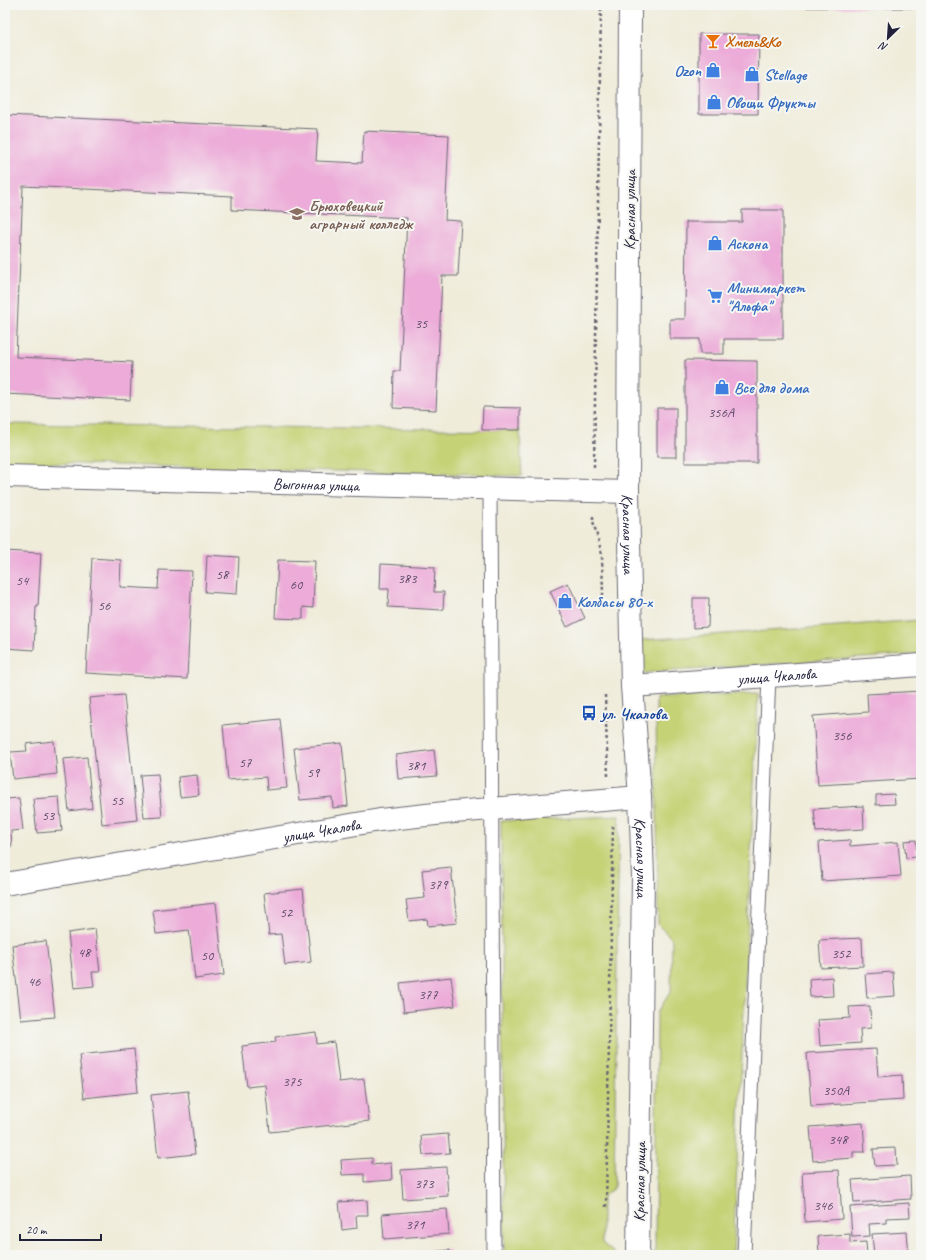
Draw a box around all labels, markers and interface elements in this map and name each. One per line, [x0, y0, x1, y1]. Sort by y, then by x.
north arrow [868, 18, 908, 58]
bar icon: Хмель&Ко [704, 32, 722, 50]
place label: Хмель&Ко [725, 32, 782, 52]
text: N [876, 38, 890, 55]
place label: Ozon [674, 61, 702, 81]
shop icon: Ozon [704, 61, 722, 79]
shop icon: Stellage [743, 65, 761, 83]
place label: Stellage [764, 65, 808, 85]
shop icon: Овощи Фрукты [705, 93, 723, 111]
place label: Овощи Фрукты [726, 93, 816, 113]
street label: Красная улица [620, 169, 640, 250]
place label: Брюховецкий аграрный колледж [309, 196, 415, 234]
school or university icon: Брюховецкий аграрный колледж [288, 205, 306, 223]
shop icon: Аскона [706, 234, 724, 252]
place label: Аскона [727, 234, 768, 254]
place label: Минимаркет "Альфа" [727, 278, 807, 316]
supermarket icon: Минимаркет "Альфа" [706, 287, 724, 305]
house number: 35 [415, 315, 428, 332]
shop icon: Все для дома [713, 378, 731, 396]
place label: Все для дома [734, 378, 810, 398]
house number: 356А [708, 404, 735, 421]
street label: Выгонная улица [273, 474, 361, 496]
street label: Красная улица [617, 494, 639, 576]
house number: 58 [216, 566, 230, 583]
house number: 383 [398, 570, 418, 587]
house number: 54 [16, 572, 30, 589]
house number: 60 [290, 576, 304, 593]
shop icon: Колбасы 80-х [556, 592, 574, 610]
place label: Колбасы 80-х [577, 592, 654, 612]
house number: 56 [98, 597, 111, 614]
street label: улица Чкалова [736, 664, 818, 689]
bus stop icon: ул. Чкалова [580, 704, 598, 722]
place label: ул. Чкалова [599, 704, 669, 724]
house number: 356 [833, 727, 852, 744]
house number: 57 [239, 754, 252, 771]
house number: 381 [407, 757, 426, 774]
house number: 59 [307, 764, 321, 781]
house number: 55 [111, 792, 124, 809]
house number: 53 [42, 807, 56, 824]
street label: улица Чкалова [280, 814, 363, 848]
street label: Красная улица [630, 817, 652, 899]
house number: 379 [429, 876, 449, 893]
house number: 52 [280, 904, 294, 921]
house number: 48 [78, 944, 92, 961]
house number: 352 [832, 945, 852, 962]
house number: 50 [201, 947, 215, 964]
house number: 46 [28, 973, 41, 990]
house number: 377 [419, 986, 438, 1003]
house number: 375 [283, 1073, 302, 1090]
house number: 350А [823, 1082, 850, 1099]
house number: 348 [829, 1131, 849, 1148]
street label: Красная улица [629, 1140, 651, 1222]
house number: 373 [415, 1175, 435, 1192]
house number: 346 [814, 1197, 833, 1214]
scale bar [20, 1216, 101, 1242]
house number: 371 [406, 1216, 425, 1233]
text: 20 m [26, 1222, 48, 1238]

